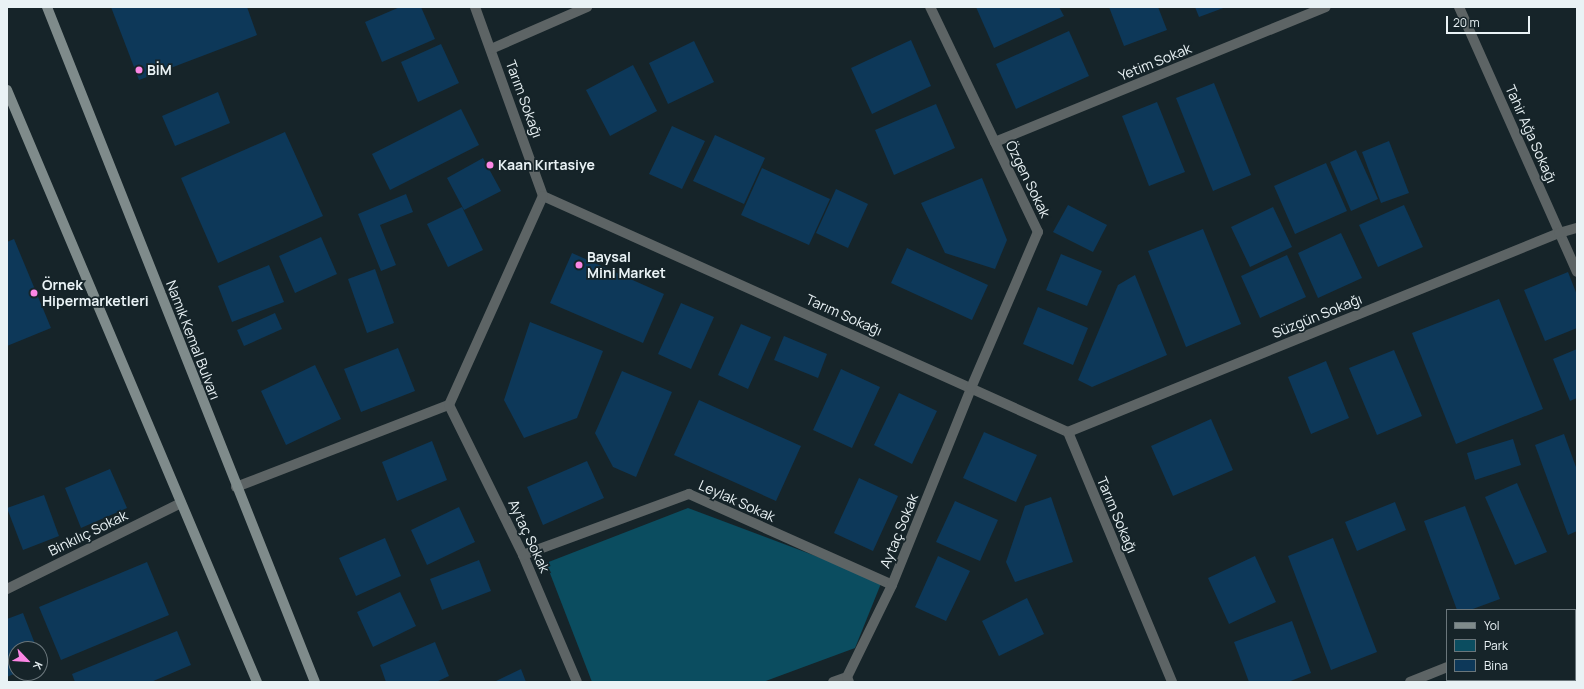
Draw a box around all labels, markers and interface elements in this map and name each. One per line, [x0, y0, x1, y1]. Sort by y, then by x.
scale bar [1448, 8, 1532, 34]
text: 20 m [1453, 14, 1480, 31]
street label: Yetim Sokak [1116, 40, 1194, 84]
street label: Tarım Sokağı [502, 58, 546, 140]
place label: BİM [147, 62, 172, 78]
marker: BİM [134, 65, 144, 75]
street label: Tahir Ağa Sokağı [1502, 82, 1560, 186]
street label: Özgen Sokak [1002, 138, 1054, 220]
place label: Kaan Kırtasiye [498, 157, 595, 173]
marker: Kaan Kırtasiye [485, 160, 495, 170]
place label: Baysal Mini Market [587, 249, 666, 282]
marker: Baysal Mini Market [574, 260, 584, 270]
place label: Örnek Hipermarketleri [42, 277, 149, 310]
street label: Namık Kemal Bulvarı [162, 278, 224, 402]
marker: Örnek Hipermarketleri [29, 288, 39, 298]
street label: Süzgün Sokağı [1270, 290, 1364, 342]
street label: Tarım Sokağı [803, 291, 885, 339]
street label: Tarım Sokağı [1093, 474, 1141, 556]
street label: Leylak Sokak [696, 477, 778, 525]
street label: Aytaç Sokak [876, 491, 922, 571]
street label: Aytaç Sokak [505, 497, 553, 575]
street label: Binkılıç Sokak [46, 507, 130, 559]
legend [1446, 609, 1576, 681]
text: Yol [1484, 617, 1500, 634]
text: Park [1484, 637, 1508, 654]
north arrow [8, 641, 48, 681]
text: Bina [1484, 657, 1508, 674]
text: K [30, 659, 47, 672]

